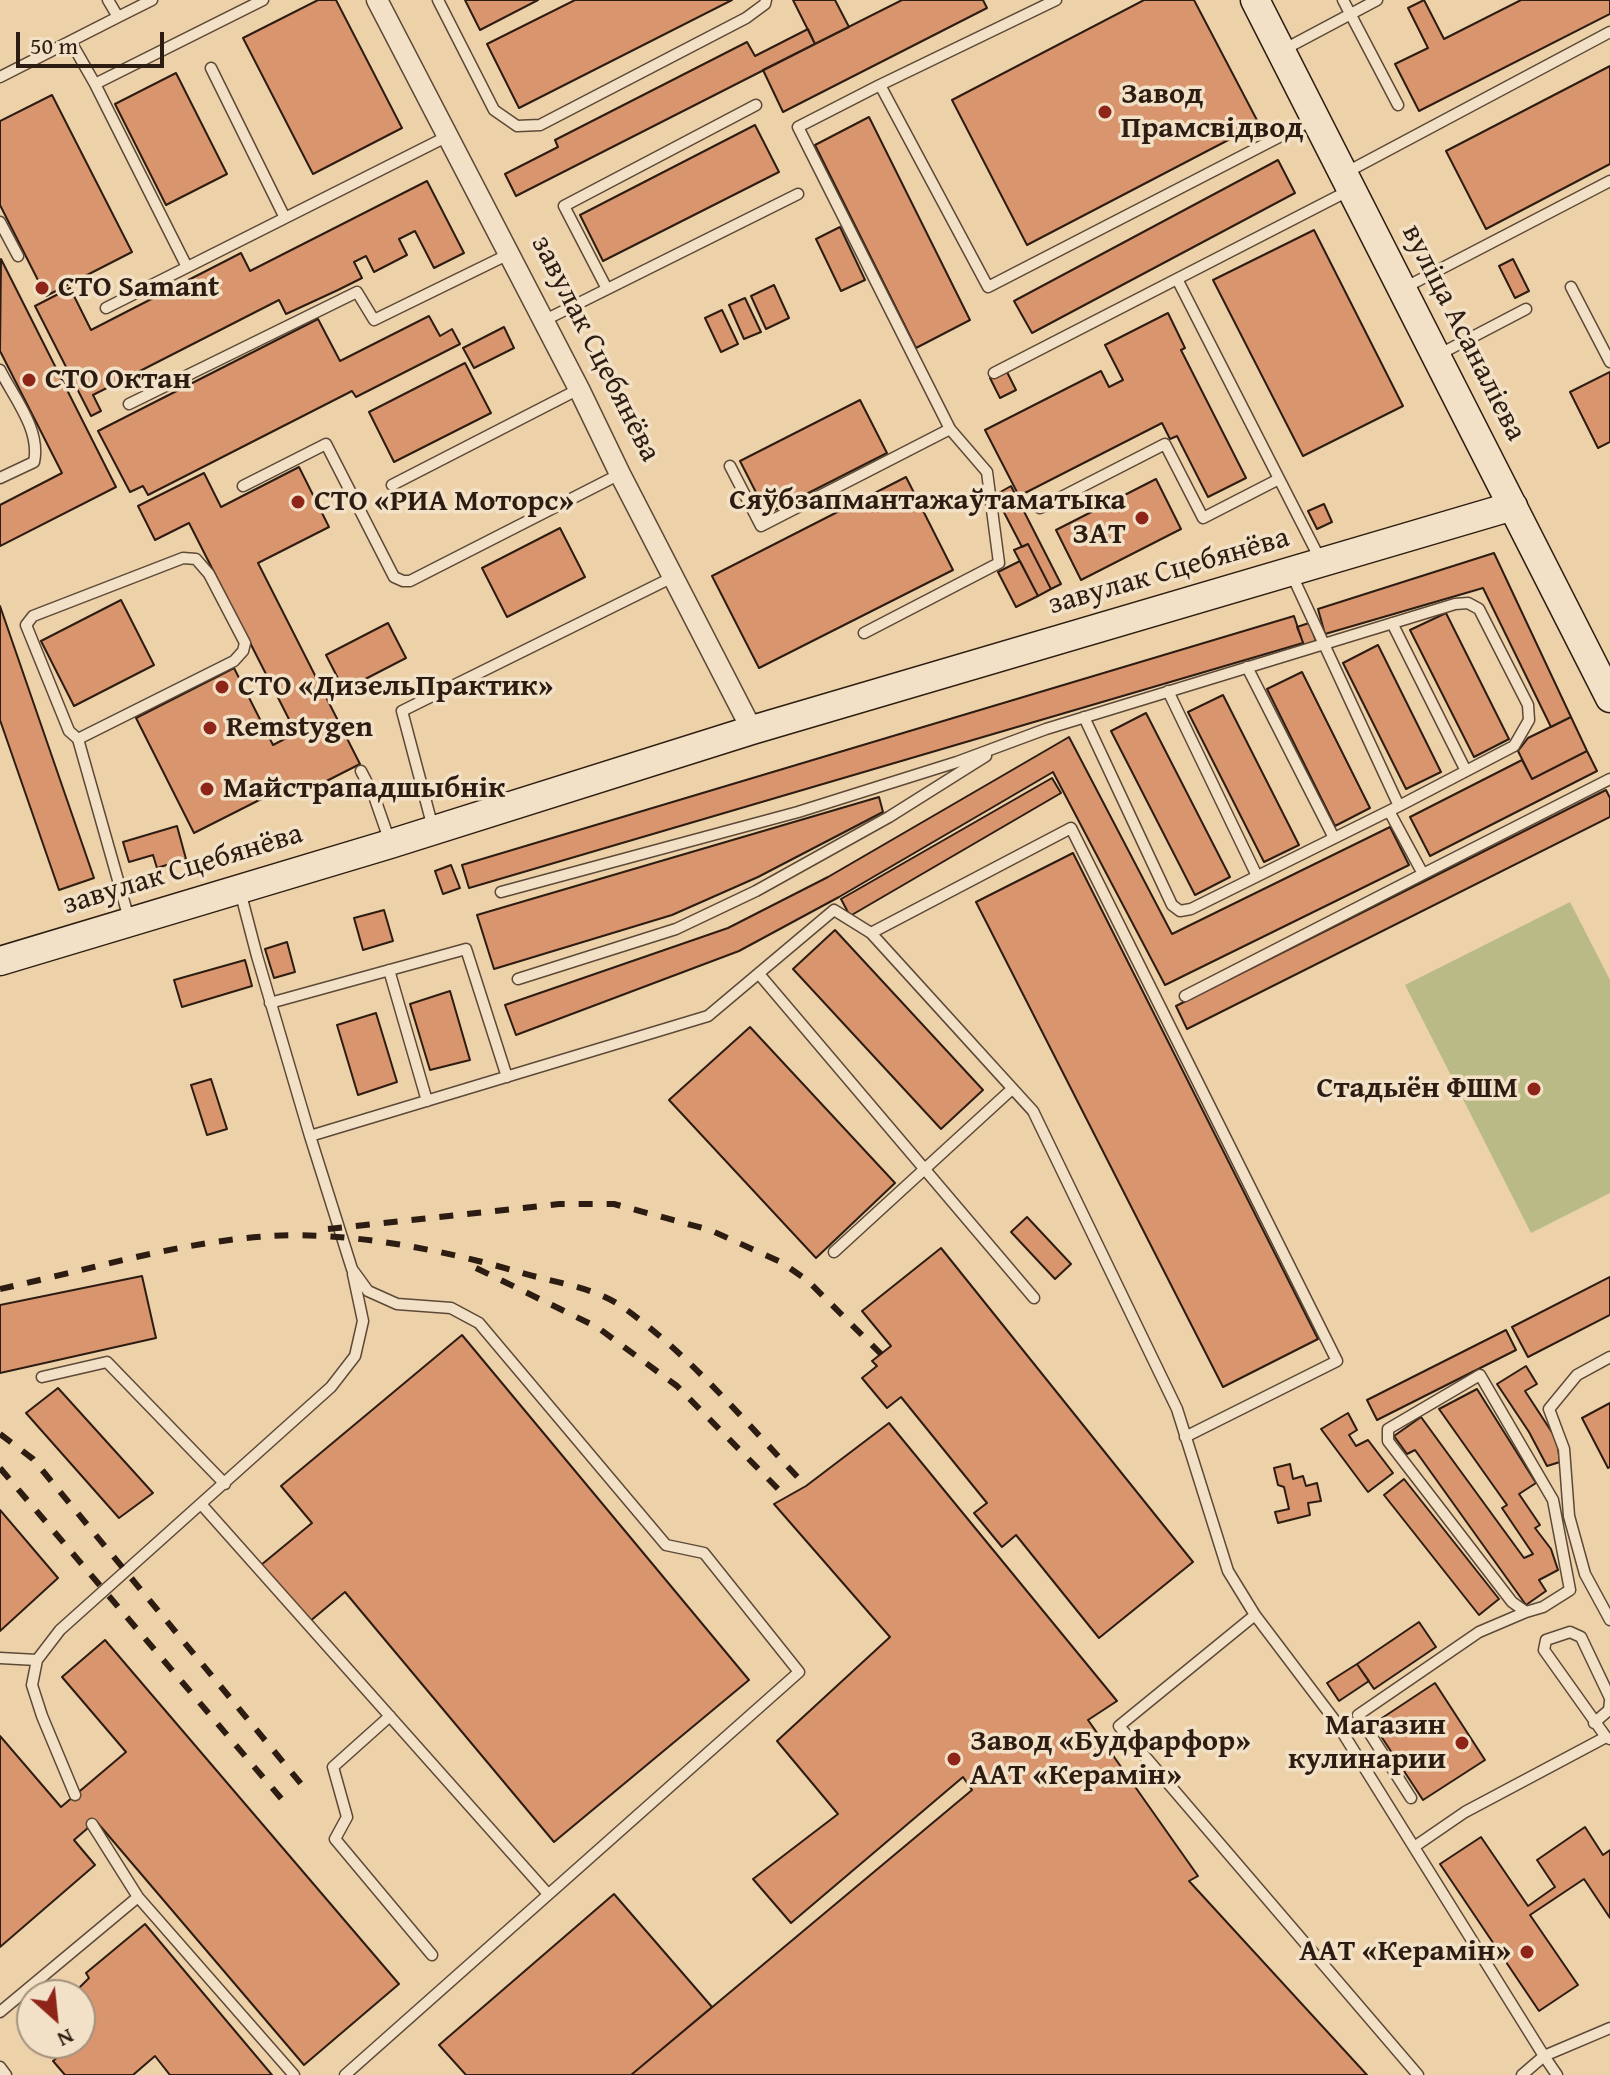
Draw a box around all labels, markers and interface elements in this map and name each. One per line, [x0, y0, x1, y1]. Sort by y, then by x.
scale bar [20, 16, 168, 66]
text: 50 m [30, 28, 78, 63]
place label: Завод Прамсвідвод [1121, 77, 1304, 148]
marker: Завод Прамсвідвод [1096, 103, 1114, 121]
street label: вуліца Асаналіева [1393, 219, 1533, 447]
street label: завулак Сцебянёва [523, 230, 667, 468]
place label: СТО Samant [58, 270, 219, 306]
marker: СТО Samant [33, 279, 51, 297]
place label: СТО Октан [45, 362, 191, 398]
marker: СТО Октан [20, 371, 38, 389]
place label: Сяўбзапмантажаўтаматыка ЗАТ [729, 483, 1126, 554]
place label: СТО «РИА Моторс» [314, 484, 574, 520]
marker: СТО «РИА Моторс» [289, 493, 307, 511]
marker: Сяўбзапмантажаўтаматыка ЗАТ [1133, 509, 1151, 527]
street label: завулак Сцебянёва [1044, 520, 1294, 624]
place label: СТО «ДизельПрактик» [238, 669, 553, 705]
marker: СТО «ДизельПрактик» [213, 678, 231, 696]
place label: Remstygen [226, 710, 373, 746]
marker: Remstygen [201, 719, 219, 737]
place label: Майстрападшыбнік [223, 771, 505, 807]
marker: Майстрападшыбнік [198, 780, 216, 798]
street label: завулак Сцебянёва [59, 816, 307, 924]
place label: Стадыён ФШМ [1316, 1071, 1518, 1107]
marker: Стадыён ФШМ [1525, 1080, 1543, 1098]
place label: Магазин кулинарии [1288, 1708, 1446, 1778]
place label: Завод «Будфарфор» ААТ «Керамін» [970, 1724, 1251, 1794]
marker: Магазин кулинарии [1453, 1734, 1471, 1752]
marker: Завод «Будфарфор» ААТ «Керамін» [945, 1750, 963, 1768]
place label: ААТ «Керамін» [1299, 1934, 1511, 1970]
marker: ААТ «Керамін» [1518, 1943, 1536, 1961]
north arrow [16, 1979, 96, 2059]
text: N [52, 2021, 80, 2056]

